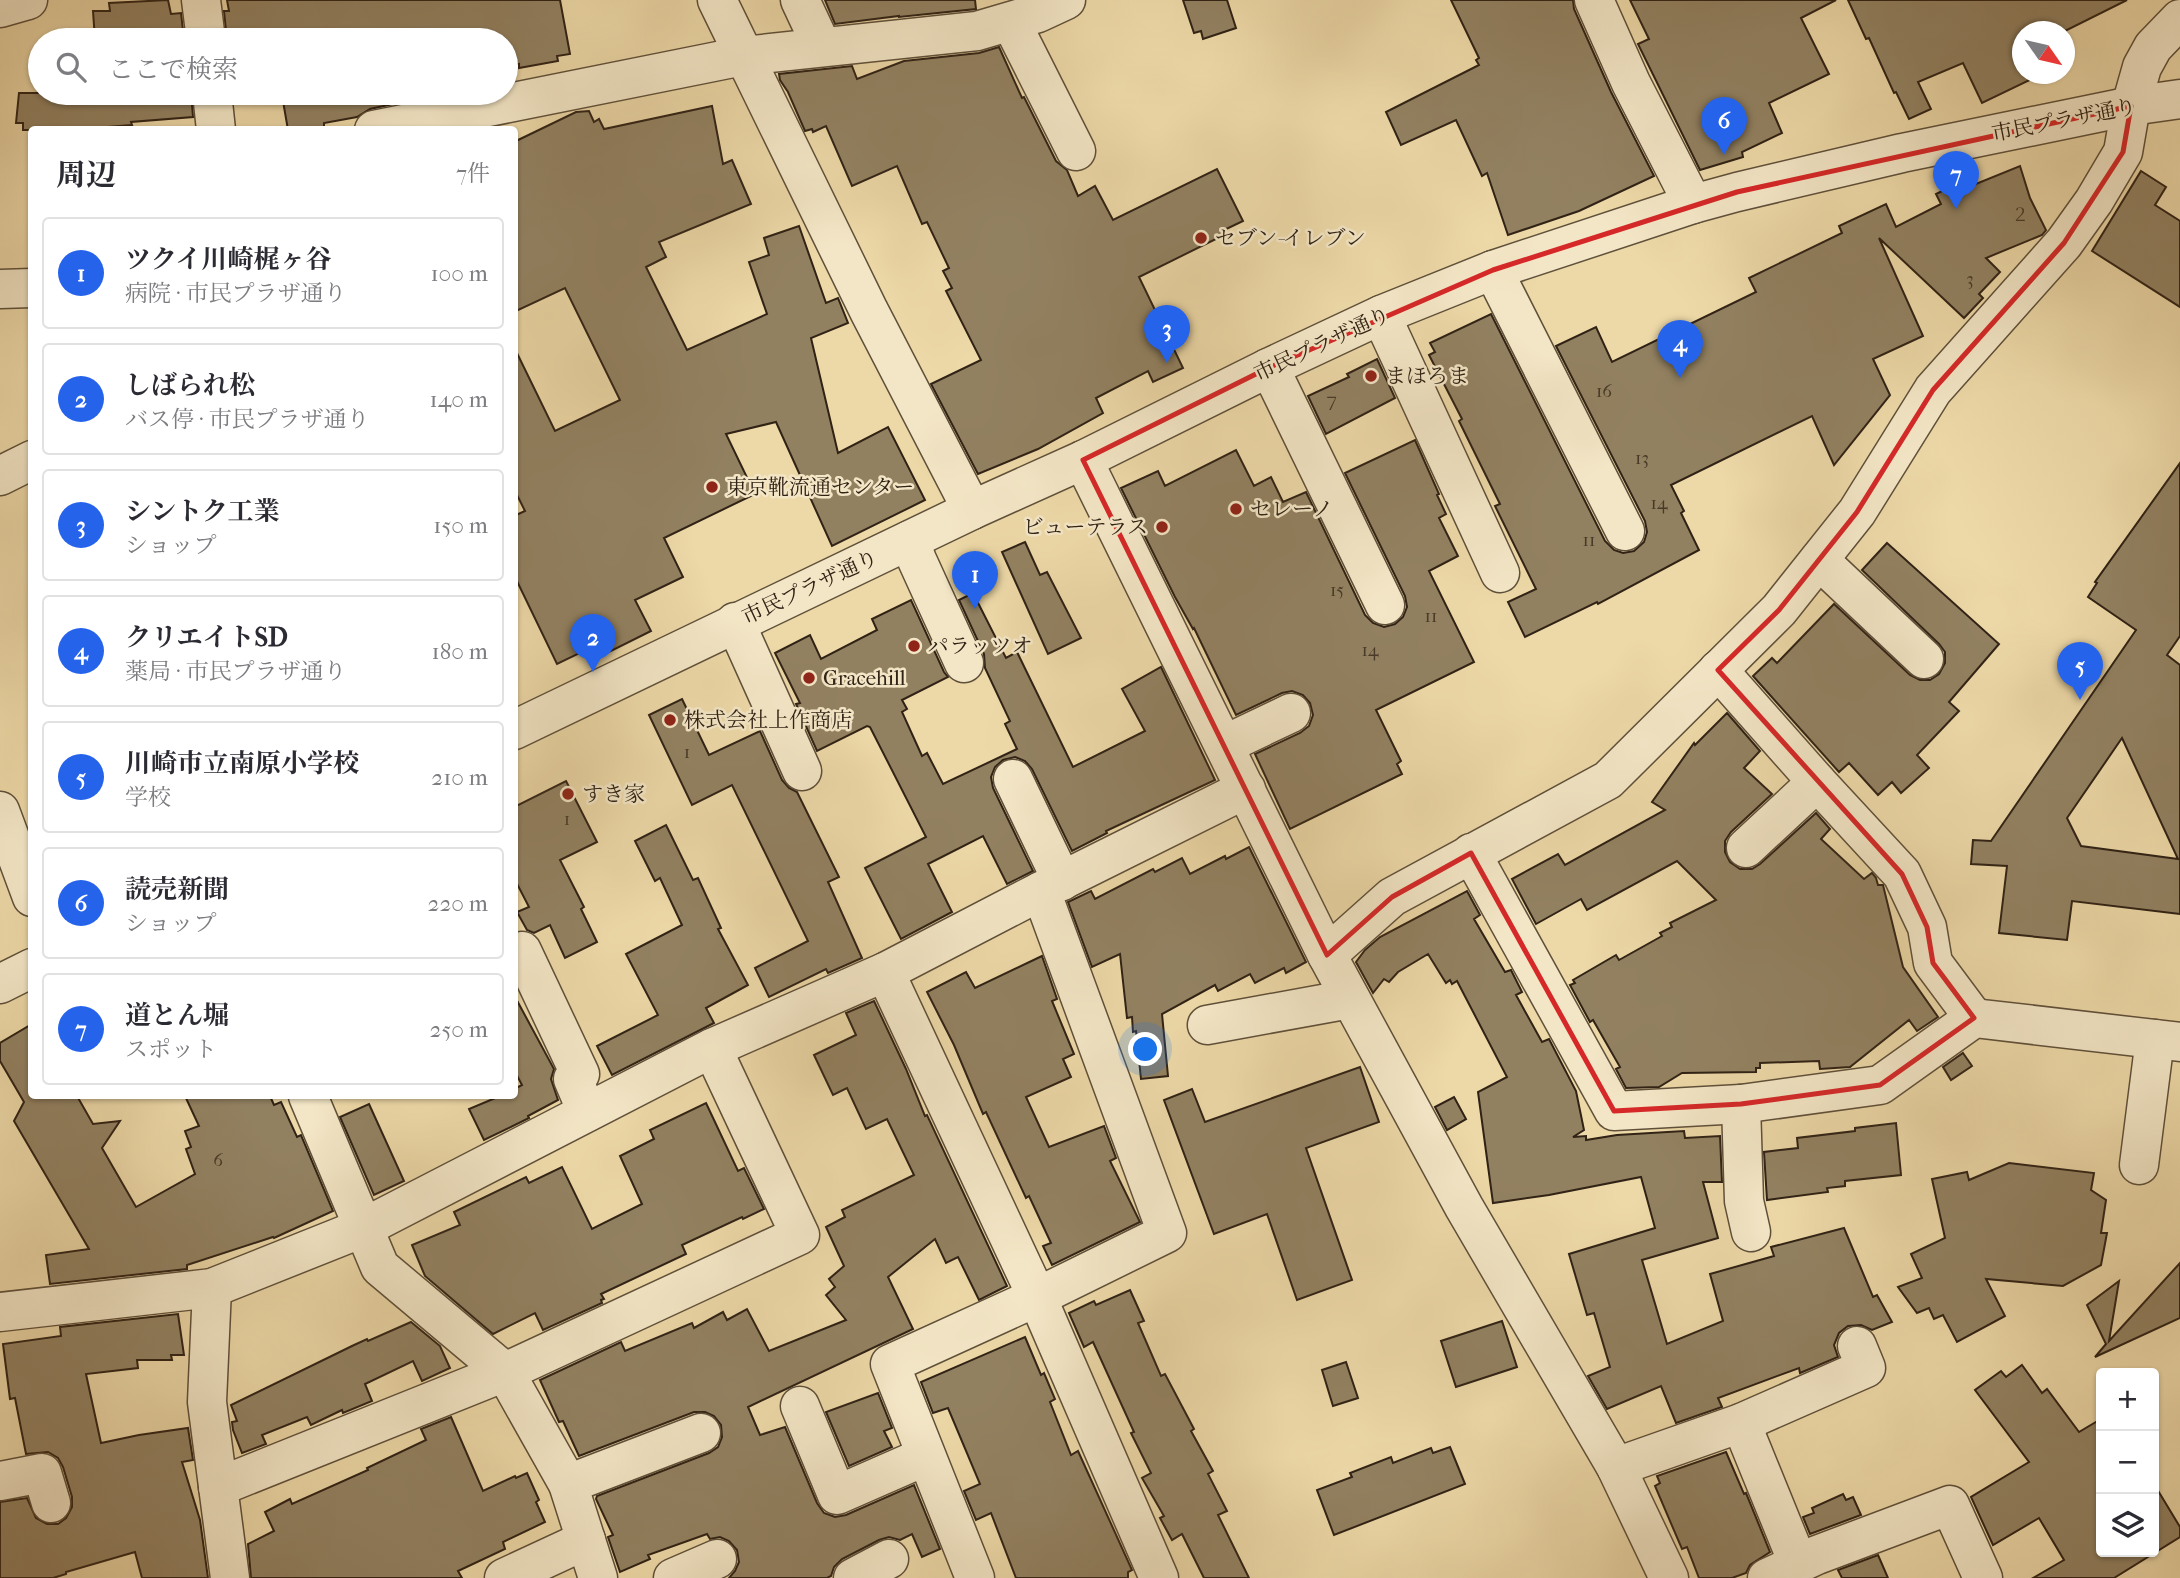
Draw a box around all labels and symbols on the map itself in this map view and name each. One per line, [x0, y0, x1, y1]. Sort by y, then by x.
north arrow [2012, 21, 2075, 84]
street label: 市民プラザ通り [1990, 94, 2138, 146]
pin: 6 [1701, 97, 1747, 155]
pin: 7 [1933, 151, 1979, 209]
house number: ２ [2011, 205, 2029, 226]
place label: セブン-イレブン [1215, 226, 1366, 250]
marker: セブン-イレブン [1193, 230, 1209, 246]
house number: 3 [1966, 269, 1974, 290]
street label: 市民プラザ通り [1250, 302, 1394, 386]
pin: 3 [1144, 305, 1190, 363]
pin: 4 [1657, 320, 1703, 378]
place label: まほろま [1385, 364, 1469, 388]
marker: まほろま [1363, 368, 1379, 384]
house number: 16 [1596, 381, 1612, 402]
house number: ７ [1323, 394, 1341, 415]
house number: 13 [1635, 448, 1649, 469]
place label: 東京靴流通センター [726, 475, 914, 499]
marker: 東京靴流通センター [704, 479, 720, 495]
house number: 14 [1650, 493, 1668, 514]
place label: セレーノ [1250, 497, 1334, 521]
marker: セレーノ [1228, 501, 1244, 517]
place label: ビューテラス [1023, 515, 1148, 539]
marker: ビューテラス [1154, 519, 1170, 535]
house number: 11 [1583, 530, 1595, 551]
street label: 市民プラザ通り [738, 545, 882, 629]
pin: 1 [952, 551, 998, 609]
house number: 15 [1330, 580, 1344, 601]
house number: 11 [1425, 606, 1437, 627]
pin: 2 [570, 614, 616, 672]
place label: パラッツオ [928, 634, 1033, 658]
marker: パラッツオ [906, 638, 922, 654]
house number: 14 [1361, 640, 1379, 661]
pin: 5 [2057, 642, 2103, 700]
place label: Gracehill [823, 666, 906, 690]
marker: Gracehill [801, 670, 817, 686]
place label: 株式会社上作商店 [684, 708, 852, 732]
marker: 株式会社上作商店 [662, 712, 678, 728]
house number: 1 [684, 742, 690, 763]
place label: すき家 [582, 782, 645, 806]
marker: すき家 [560, 786, 576, 802]
house number: 1 [564, 809, 570, 830]
your location [1128, 1032, 1162, 1066]
house number: 6 [213, 1150, 223, 1171]

